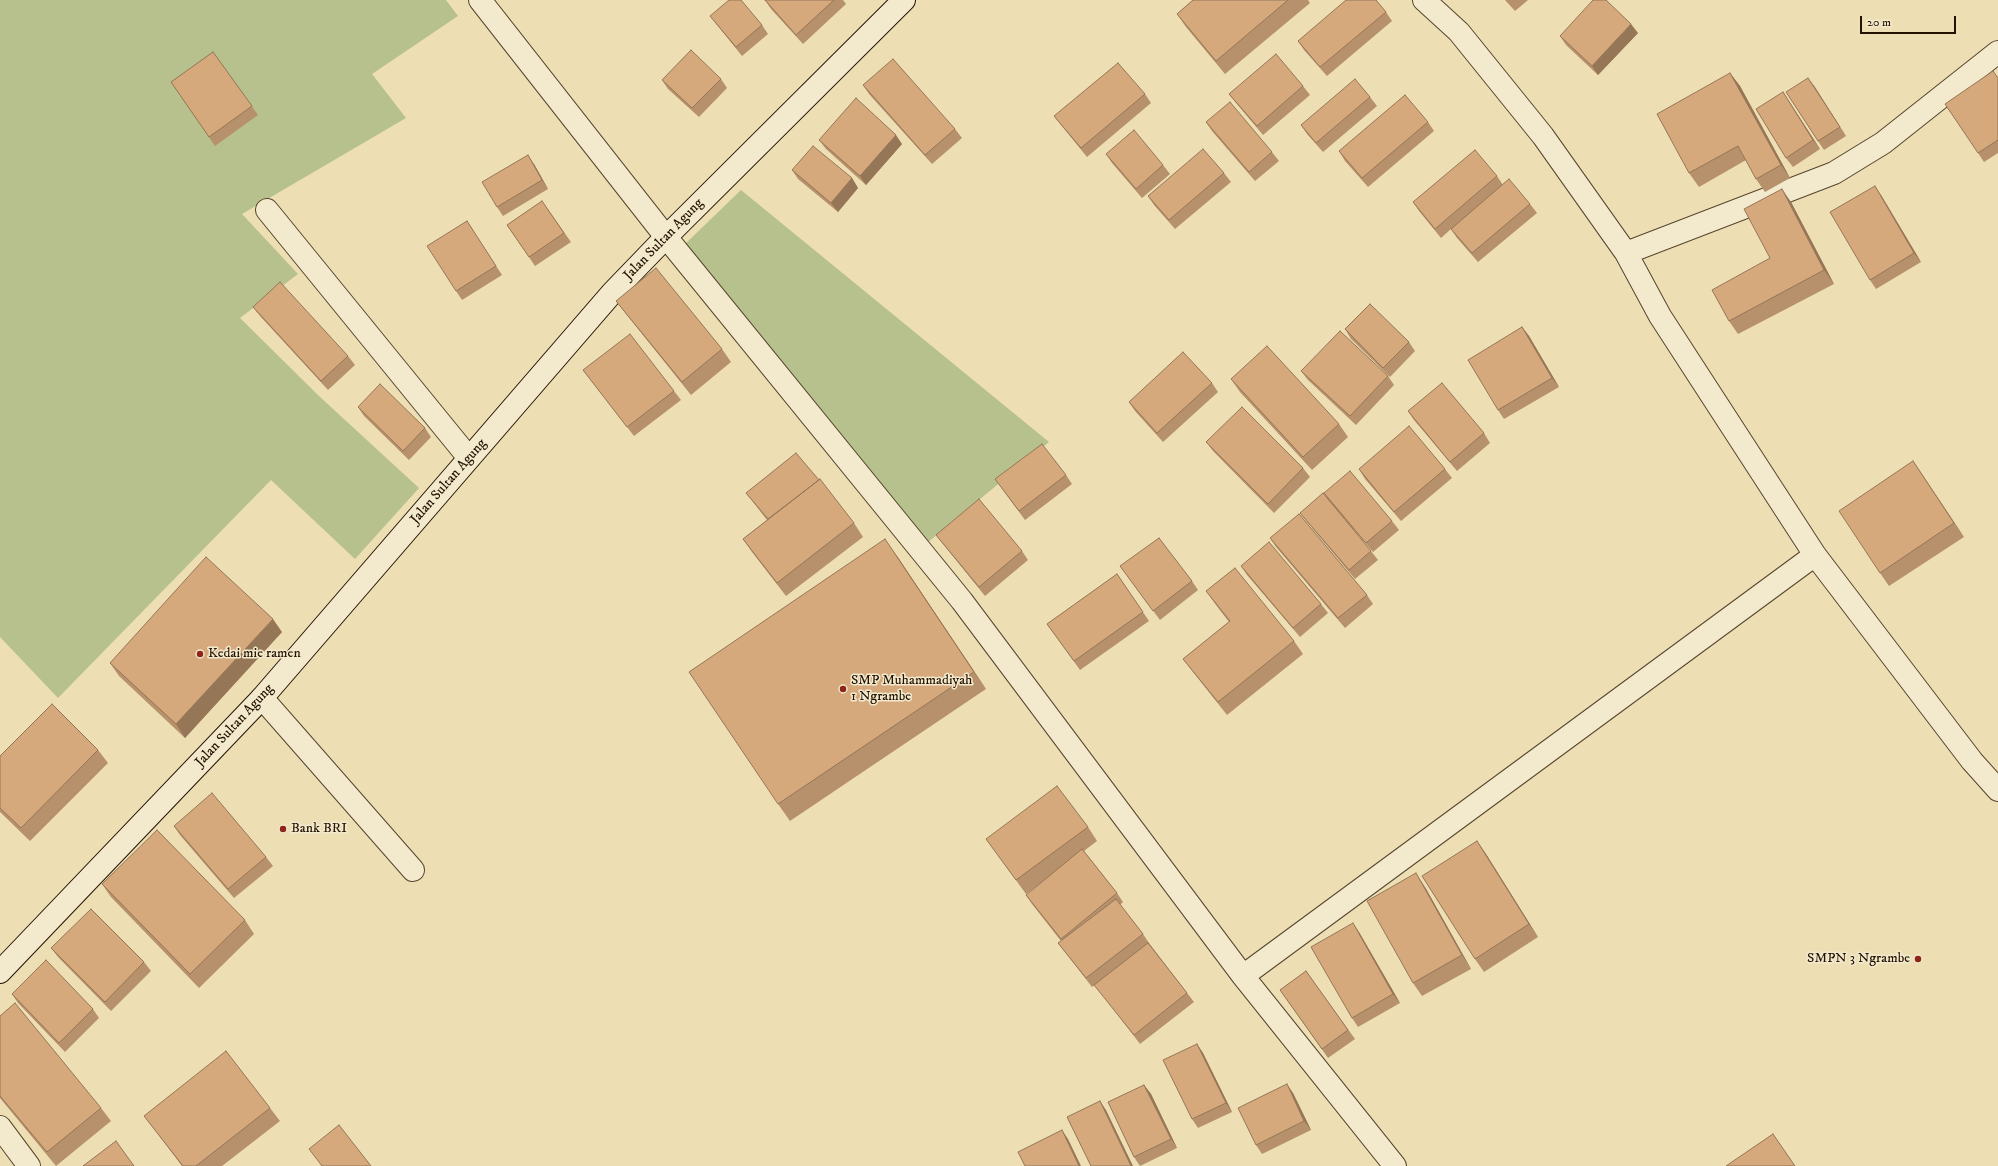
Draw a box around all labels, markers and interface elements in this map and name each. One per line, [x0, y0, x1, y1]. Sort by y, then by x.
scale bar [1862, 8, 1958, 34]
text: 20 m [1867, 15, 1891, 30]
street label: Jalan Sultan Agung [621, 196, 707, 284]
street label: Jalan Sultan Agung [407, 436, 491, 528]
place label: Kedai mie ramen [208, 646, 301, 662]
marker: Kedai mie ramen [195, 649, 205, 659]
place label: SMP Muhammadiyah 1 Ngrambe [851, 673, 972, 706]
street label: Jalan Sultan Agung [192, 681, 278, 771]
marker: SMP Muhammadiyah 1 Ngrambe [838, 684, 848, 694]
place label: Bank BRI [291, 821, 347, 837]
marker: Bank BRI [278, 824, 288, 834]
place label: SMPN 3 Ngrambe [1807, 951, 1910, 967]
marker: SMPN 3 Ngrambe [1913, 954, 1923, 964]

